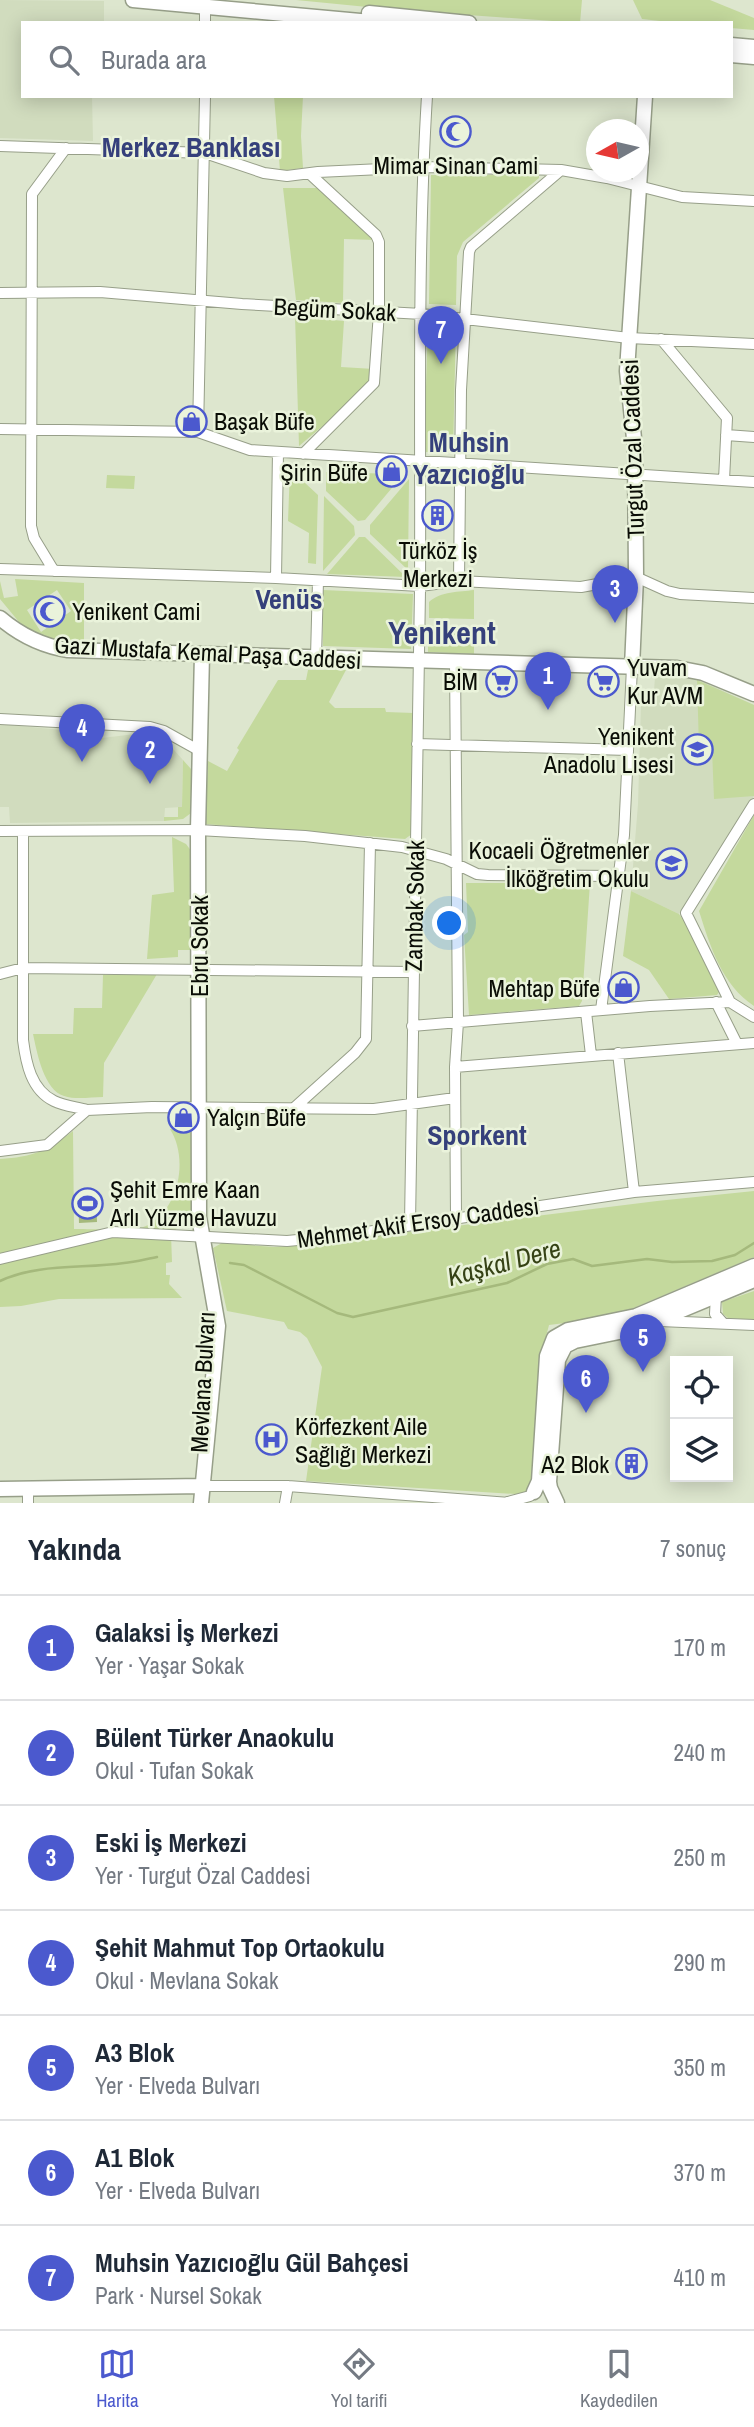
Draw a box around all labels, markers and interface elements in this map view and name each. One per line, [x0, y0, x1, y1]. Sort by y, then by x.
search box [21, 21, 733, 98]
icon: search [45, 41, 83, 79]
text: Burada ara [101, 42, 206, 77]
mosque icon: Mimar Sinan Cami [439, 114, 473, 148]
north arrow [586, 119, 649, 182]
district label: Merkez Banklası [102, 128, 280, 166]
place label: Mimar Sinan Cami [373, 149, 539, 181]
street label: Begüm Sokak [273, 290, 397, 328]
pin: 7 [418, 306, 464, 364]
street label: Turgut Özal Caddesi [613, 359, 651, 539]
shop icon: Başak Büfe [174, 404, 208, 438]
place label: Başak Büfe [214, 405, 315, 437]
district label: Muhsin Yazıcıoğlu [413, 423, 525, 493]
shop icon: Şirin Büfe [374, 455, 408, 489]
place label: Şirin Büfe [280, 456, 368, 488]
building icon: Türköz İş Merkezi [421, 499, 455, 533]
place label: Türköz İş Merkezi [398, 534, 478, 594]
pin: 3 [592, 565, 638, 623]
district label: Venüs [255, 580, 323, 618]
mosque icon: Yenikent Cami [32, 594, 66, 628]
place label: Yenikent Cami [72, 595, 201, 627]
district label: Yenikent [388, 611, 496, 654]
street label: Gazi Mustafa Kemal Paşa Caddesi [54, 628, 362, 676]
place label: Yuvam Kur AVM [627, 651, 703, 711]
pin: 1 [525, 652, 571, 710]
supermarket icon: BİM [484, 664, 518, 698]
supermarket icon: Yuvam Kur AVM [587, 664, 621, 698]
place label: BİM [443, 665, 478, 697]
pin: 4 [59, 704, 105, 762]
place label: Yenikent Anadolu Lisesi [543, 720, 675, 780]
pin: 2 [127, 726, 173, 784]
school or university icon: Yenikent Anadolu Lisesi [680, 733, 714, 767]
place label: Kocaeli Öğretmenler İlköğretim Okulu [469, 834, 649, 894]
street label: Zambak Sokak [397, 840, 431, 972]
school or university icon: Kocaeli Öğretmenler İlköğretim Okulu [655, 847, 689, 881]
street label: Ebru Sokak [183, 895, 215, 997]
your location [432, 906, 466, 940]
shop icon: Mehtap Büfe [606, 971, 640, 1005]
place label: Mehtap Büfe [488, 972, 600, 1004]
shop icon: Yalçın Büfe [167, 1100, 201, 1134]
place label: Yalçın Büfe [207, 1101, 306, 1133]
district label: Sporkent [427, 1116, 527, 1154]
place label: Şehit Emre Kaan Arlı Yüzme Havuzu [109, 1173, 277, 1233]
sports icon: Şehit Emre Kaan Arlı Yüzme Havuzu [70, 1186, 104, 1220]
street label: Mehmet Akif Ersoy Caddesi [295, 1189, 541, 1255]
water label: Kaşkal Dere [443, 1230, 565, 1294]
street label: Mevlana Bulvarı [182, 1311, 222, 1453]
pin: 5 [620, 1314, 666, 1372]
pin: 6 [563, 1355, 609, 1413]
map controls [670, 1356, 733, 1482]
button: locate [670, 1356, 733, 1419]
place label: Körfezkent Aile Sağlığı Merkezi [295, 1410, 432, 1470]
button: layers [670, 1419, 733, 1482]
hospital icon: Körfezkent Aile Sağlığı Merkezi [255, 1423, 289, 1457]
building icon: A2 Blok [615, 1447, 649, 1481]
place label: A2 Blok [540, 1448, 609, 1480]
text: Yakında [28, 1529, 121, 1569]
text: 7 sonuç [660, 1533, 726, 1564]
text: Galaksi İş Merkezi [95, 1615, 279, 1650]
text: 1 [46, 1632, 56, 1663]
text: 170 m [674, 1632, 726, 1663]
text: Yer · Yaşar Sokak [95, 1650, 244, 1681]
text: Bülent Türker Anaokulu [95, 1720, 334, 1755]
text: 2 [46, 1737, 56, 1768]
text: 240 m [674, 1737, 726, 1768]
text: Okul · Tufan Sokak [95, 1755, 253, 1786]
text: Eski İş Merkezi [95, 1825, 247, 1860]
text: 3 [46, 1842, 56, 1873]
text: 250 m [674, 1842, 726, 1873]
text: Yer · Turgut Özal Caddesi [95, 1860, 311, 1891]
text: Şehit Mahmut Top Ortaokulu [95, 1930, 385, 1965]
text: 4 [46, 1947, 56, 1978]
text: 290 m [674, 1947, 726, 1978]
text: Okul · Mevlana Sokak [95, 1965, 278, 1996]
text: A3 Blok [95, 2035, 174, 2070]
text: 5 [46, 2052, 56, 2083]
text: 350 m [674, 2052, 726, 2083]
text: Yer · Elveda Bulvarı [95, 2070, 260, 2101]
text: A1 Blok [95, 2140, 174, 2175]
text: 6 [46, 2157, 56, 2188]
text: 370 m [674, 2157, 726, 2188]
text: Yer · Elveda Bulvarı [95, 2175, 260, 2206]
text: Muhsin Yazıcıoğlu Gül Bahçesi [95, 2245, 409, 2280]
text: 7 [46, 2262, 56, 2293]
text: 410 m [674, 2262, 726, 2293]
text: Park · Nursel Sokak [95, 2280, 262, 2311]
tab: Harita [96, 2345, 139, 2413]
tab: Yol tarifi [331, 2345, 388, 2413]
tab: Kaydedilen [580, 2345, 658, 2413]

